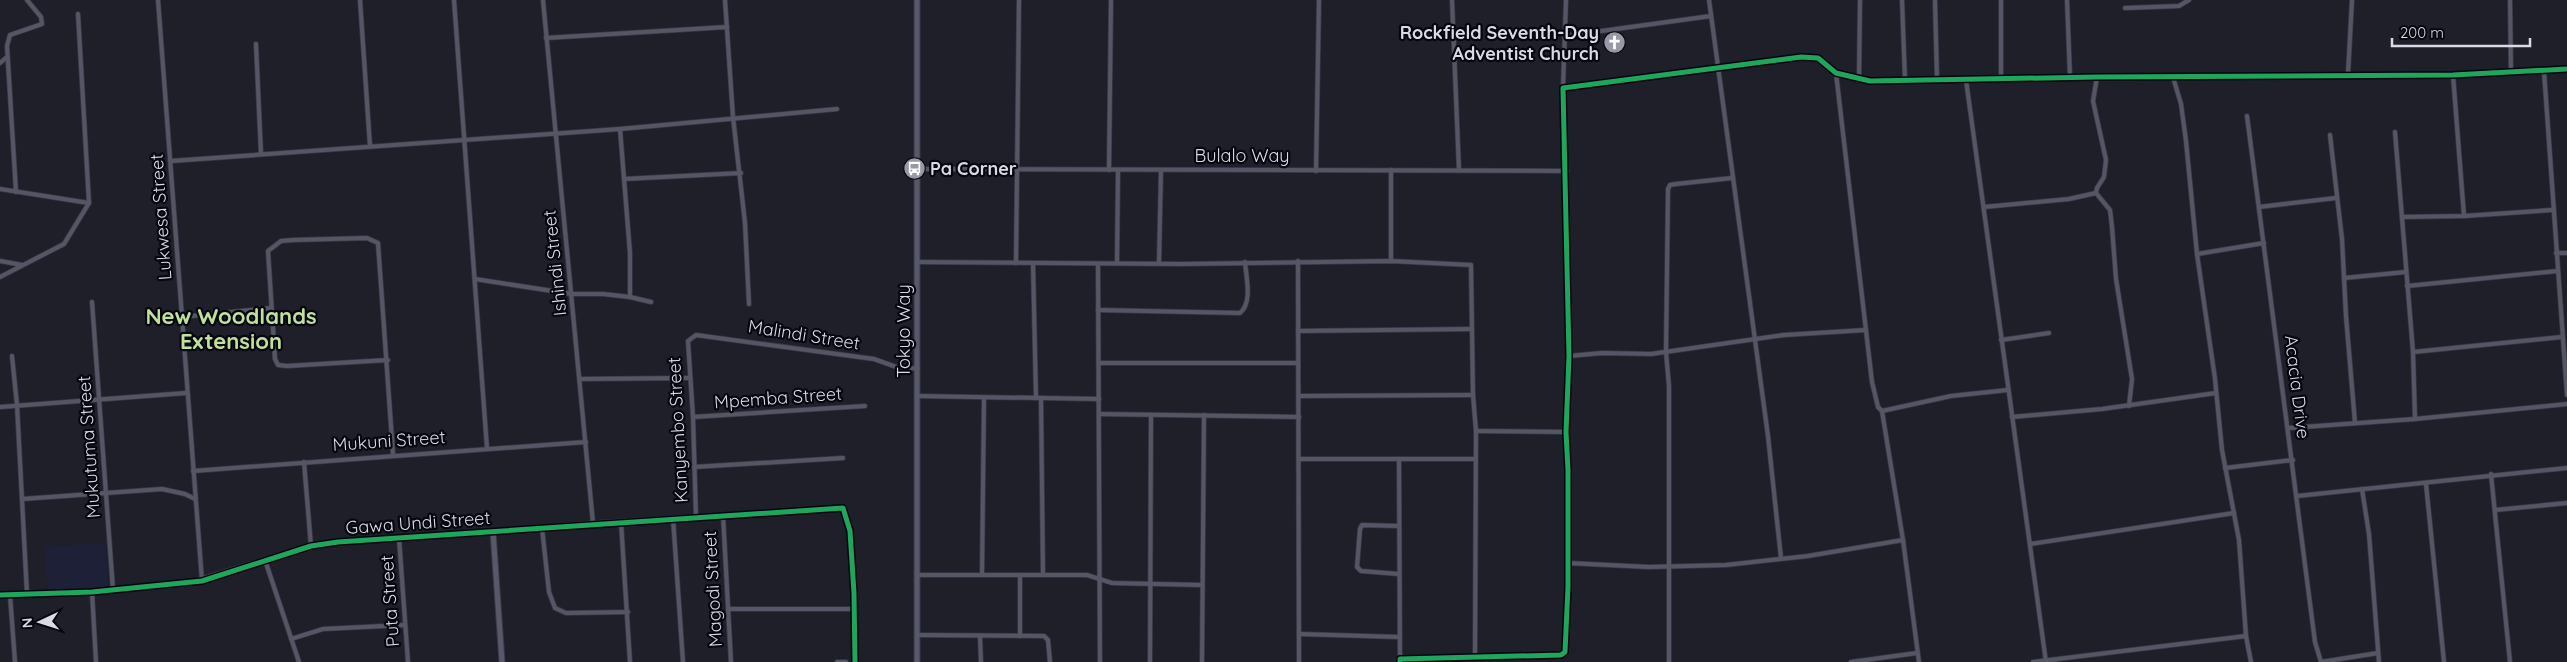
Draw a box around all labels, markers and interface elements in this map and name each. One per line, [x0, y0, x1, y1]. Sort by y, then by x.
scale bar [2392, 15, 2530, 47]
place label: Rockfield Seventh-Day Adventist Church [1400, 21, 1599, 65]
text: 200 m [2400, 23, 2444, 42]
church icon: Rockfield Seventh-Day Adventist Church [1603, 31, 1627, 55]
street label: Bulalo Way [1194, 144, 1290, 167]
street label: Lukwesa Street [145, 153, 176, 281]
bus stop icon: Pa Corner [902, 157, 926, 181]
place label: Pa Corner [930, 157, 1017, 180]
street label: Ishindi Street [538, 209, 571, 317]
street label: Tokyo Way [892, 284, 915, 378]
district label: New Woodlands Extension [145, 302, 317, 355]
street label: Malindi Street [746, 314, 862, 355]
street label: Acacia Drive [2280, 334, 2315, 440]
street label: Kanyembo Street [662, 357, 693, 504]
street label: Mukutuma Street [72, 375, 105, 519]
street label: Mpemba Street [713, 382, 843, 413]
street label: Mukuni Street [332, 425, 446, 456]
street label: Gawa Undi Street [345, 506, 491, 539]
street label: Magodi Street [698, 530, 727, 648]
street label: Puta Street [375, 554, 404, 648]
north arrow [15, 597, 65, 647]
text: N [18, 617, 36, 629]

